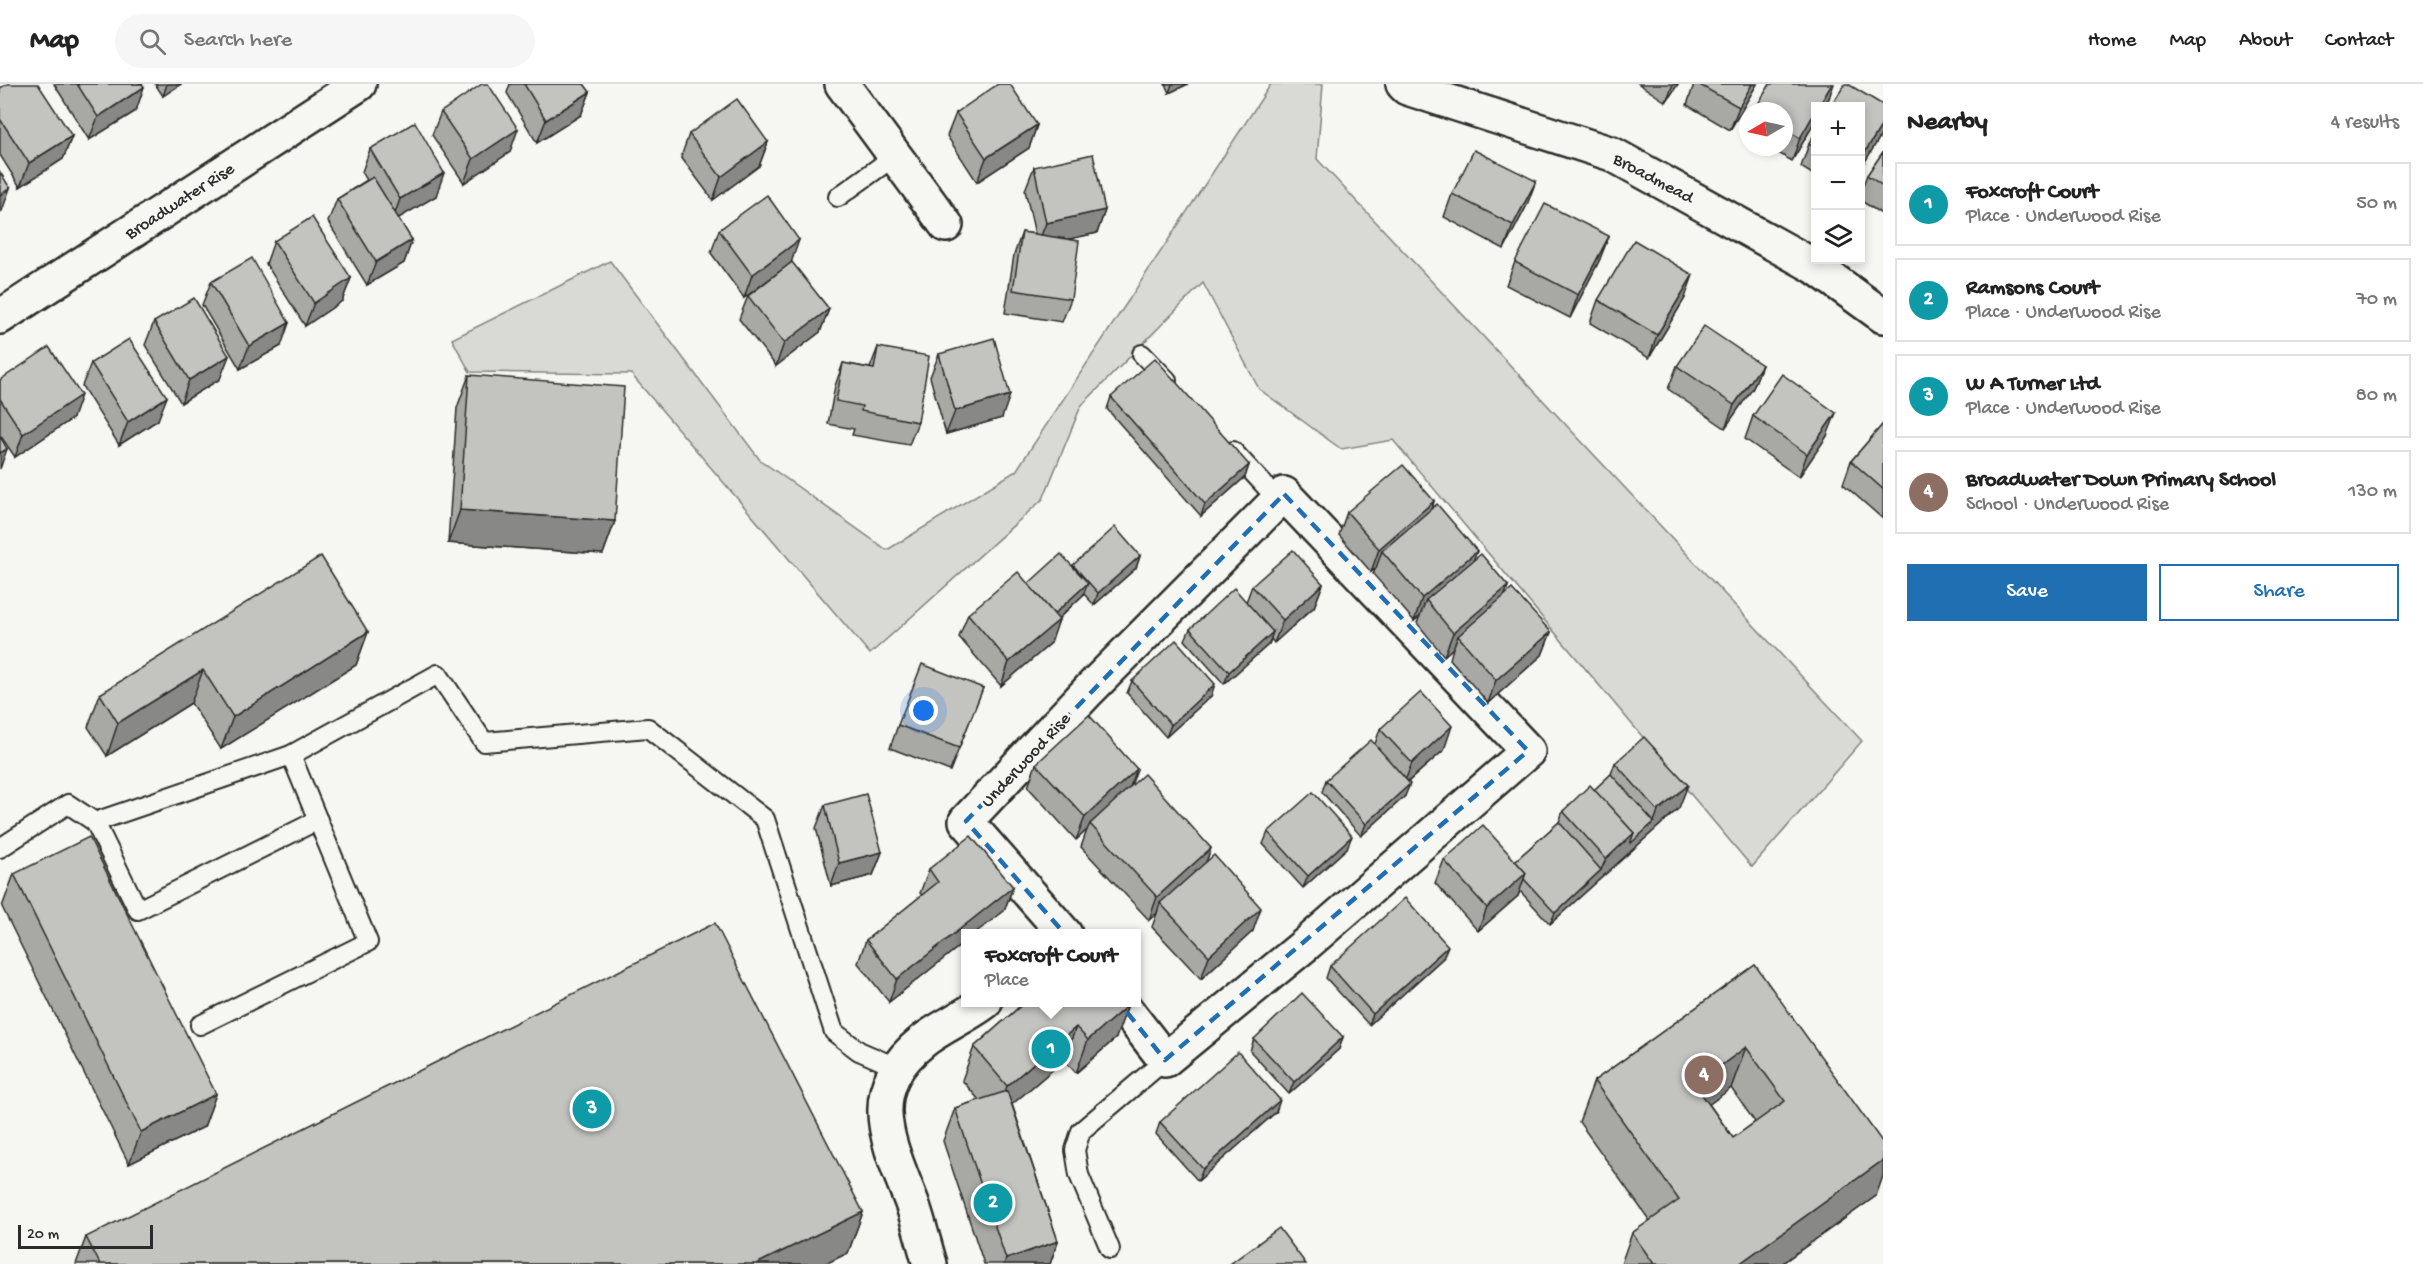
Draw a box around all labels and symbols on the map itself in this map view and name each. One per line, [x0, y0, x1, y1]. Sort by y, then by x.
north arrow [1739, 102, 1793, 156]
street label: Broadmead [1608, 149, 1698, 210]
street label: Broadwater Rise [121, 159, 239, 246]
your location [909, 696, 938, 725]
street label: Underwood Rise [978, 708, 1077, 812]
pin: 1 [1032, 1026, 1070, 1072]
pin: 4 [1684, 1052, 1724, 1098]
pin: 3 [572, 1086, 612, 1132]
pin: 2 [974, 1180, 1012, 1226]
scale bar [18, 1222, 153, 1250]

